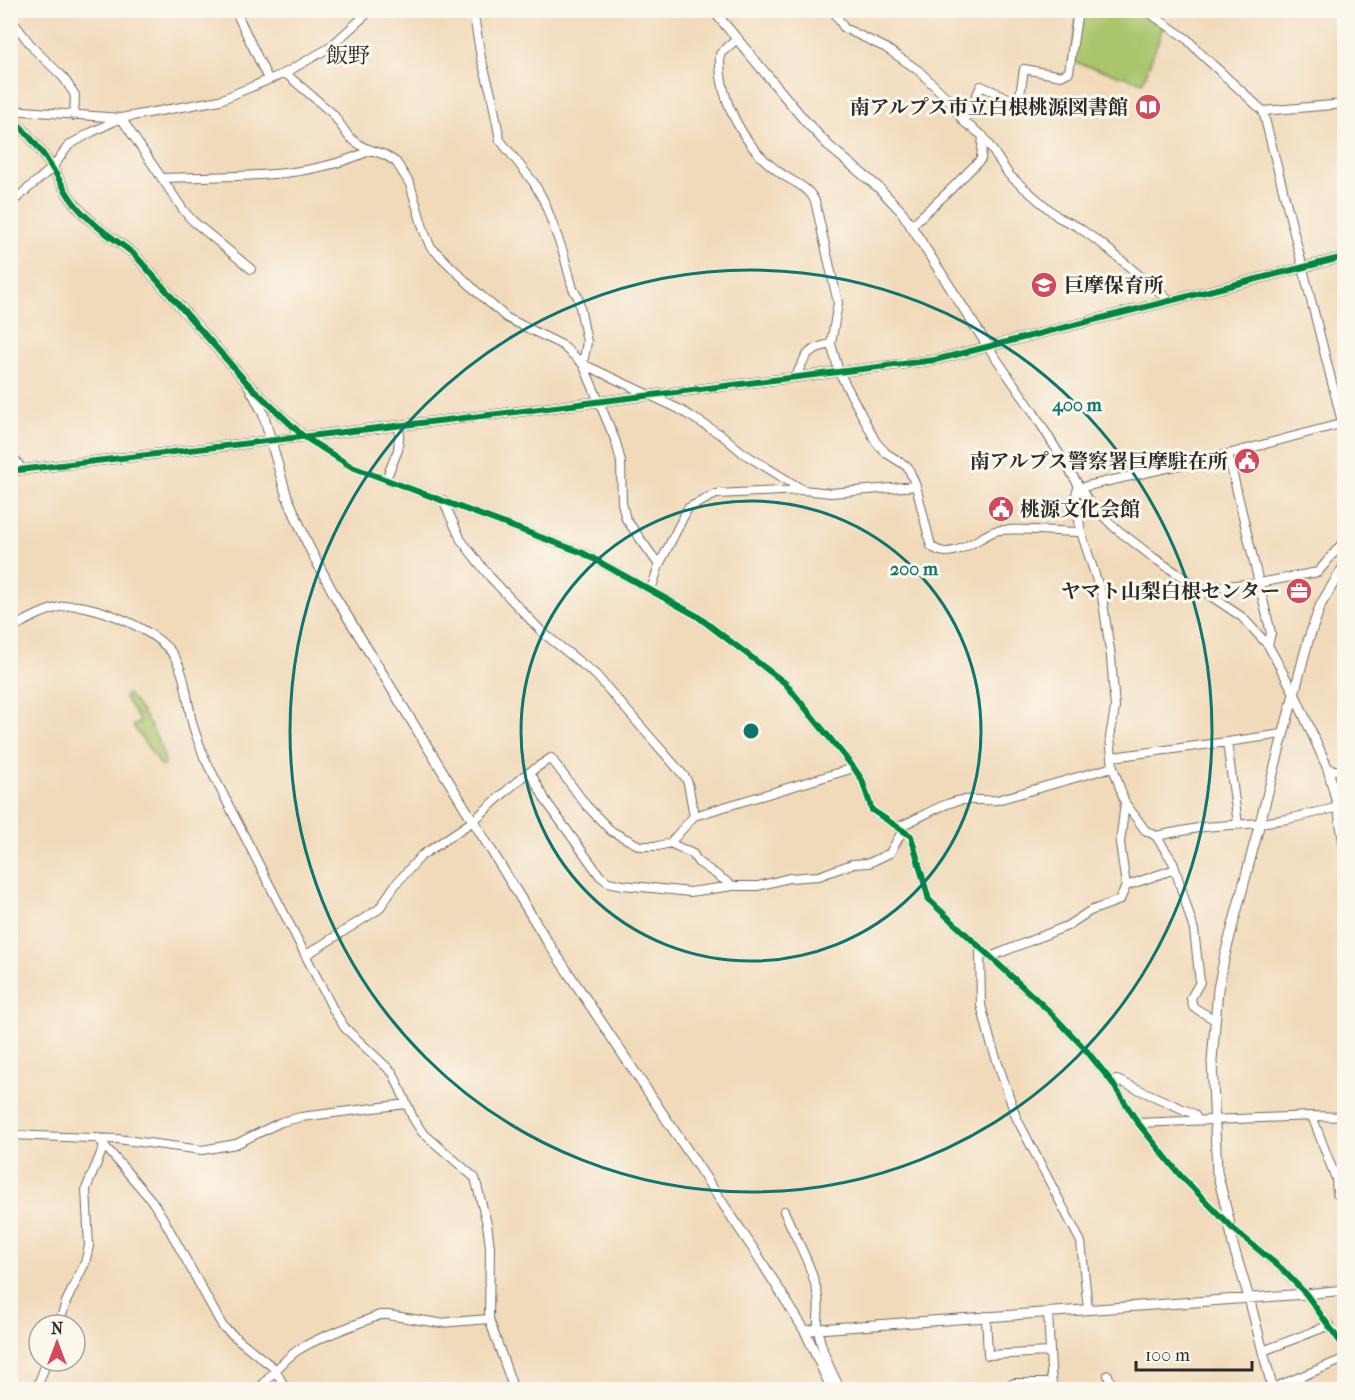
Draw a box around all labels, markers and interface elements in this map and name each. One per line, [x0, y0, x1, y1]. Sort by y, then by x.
district label: 飯野 [326, 43, 370, 69]
library icon: 南アルプス市立白根桃源図書館 [1133, 92, 1163, 122]
place label: 南アルプス市立白根桃源図書館 [850, 96, 1128, 119]
school or university icon: 巨摩保育所 [1029, 270, 1059, 300]
place label: 巨摩保育所 [1064, 274, 1164, 297]
text: 400 m [1051, 395, 1103, 416]
public building icon: 南アルプス警察署巨摩駐在所 [1232, 446, 1262, 476]
place label: 南アルプス警察署巨摩駐在所 [970, 450, 1228, 473]
public building icon: 桃源文化会館 [986, 494, 1016, 524]
place label: 桃源文化会館 [1020, 498, 1140, 521]
text: 200 m [890, 559, 939, 580]
office icon: ヤマト山梨白根センター [1284, 576, 1314, 606]
place label: ヤマト山梨白根センター [1061, 580, 1280, 603]
centre of rings [741, 721, 761, 741]
north arrow [27, 1313, 87, 1373]
text: N [51, 1319, 64, 1338]
scale bar [1136, 1334, 1252, 1372]
text: 100 m [1145, 1345, 1190, 1366]

